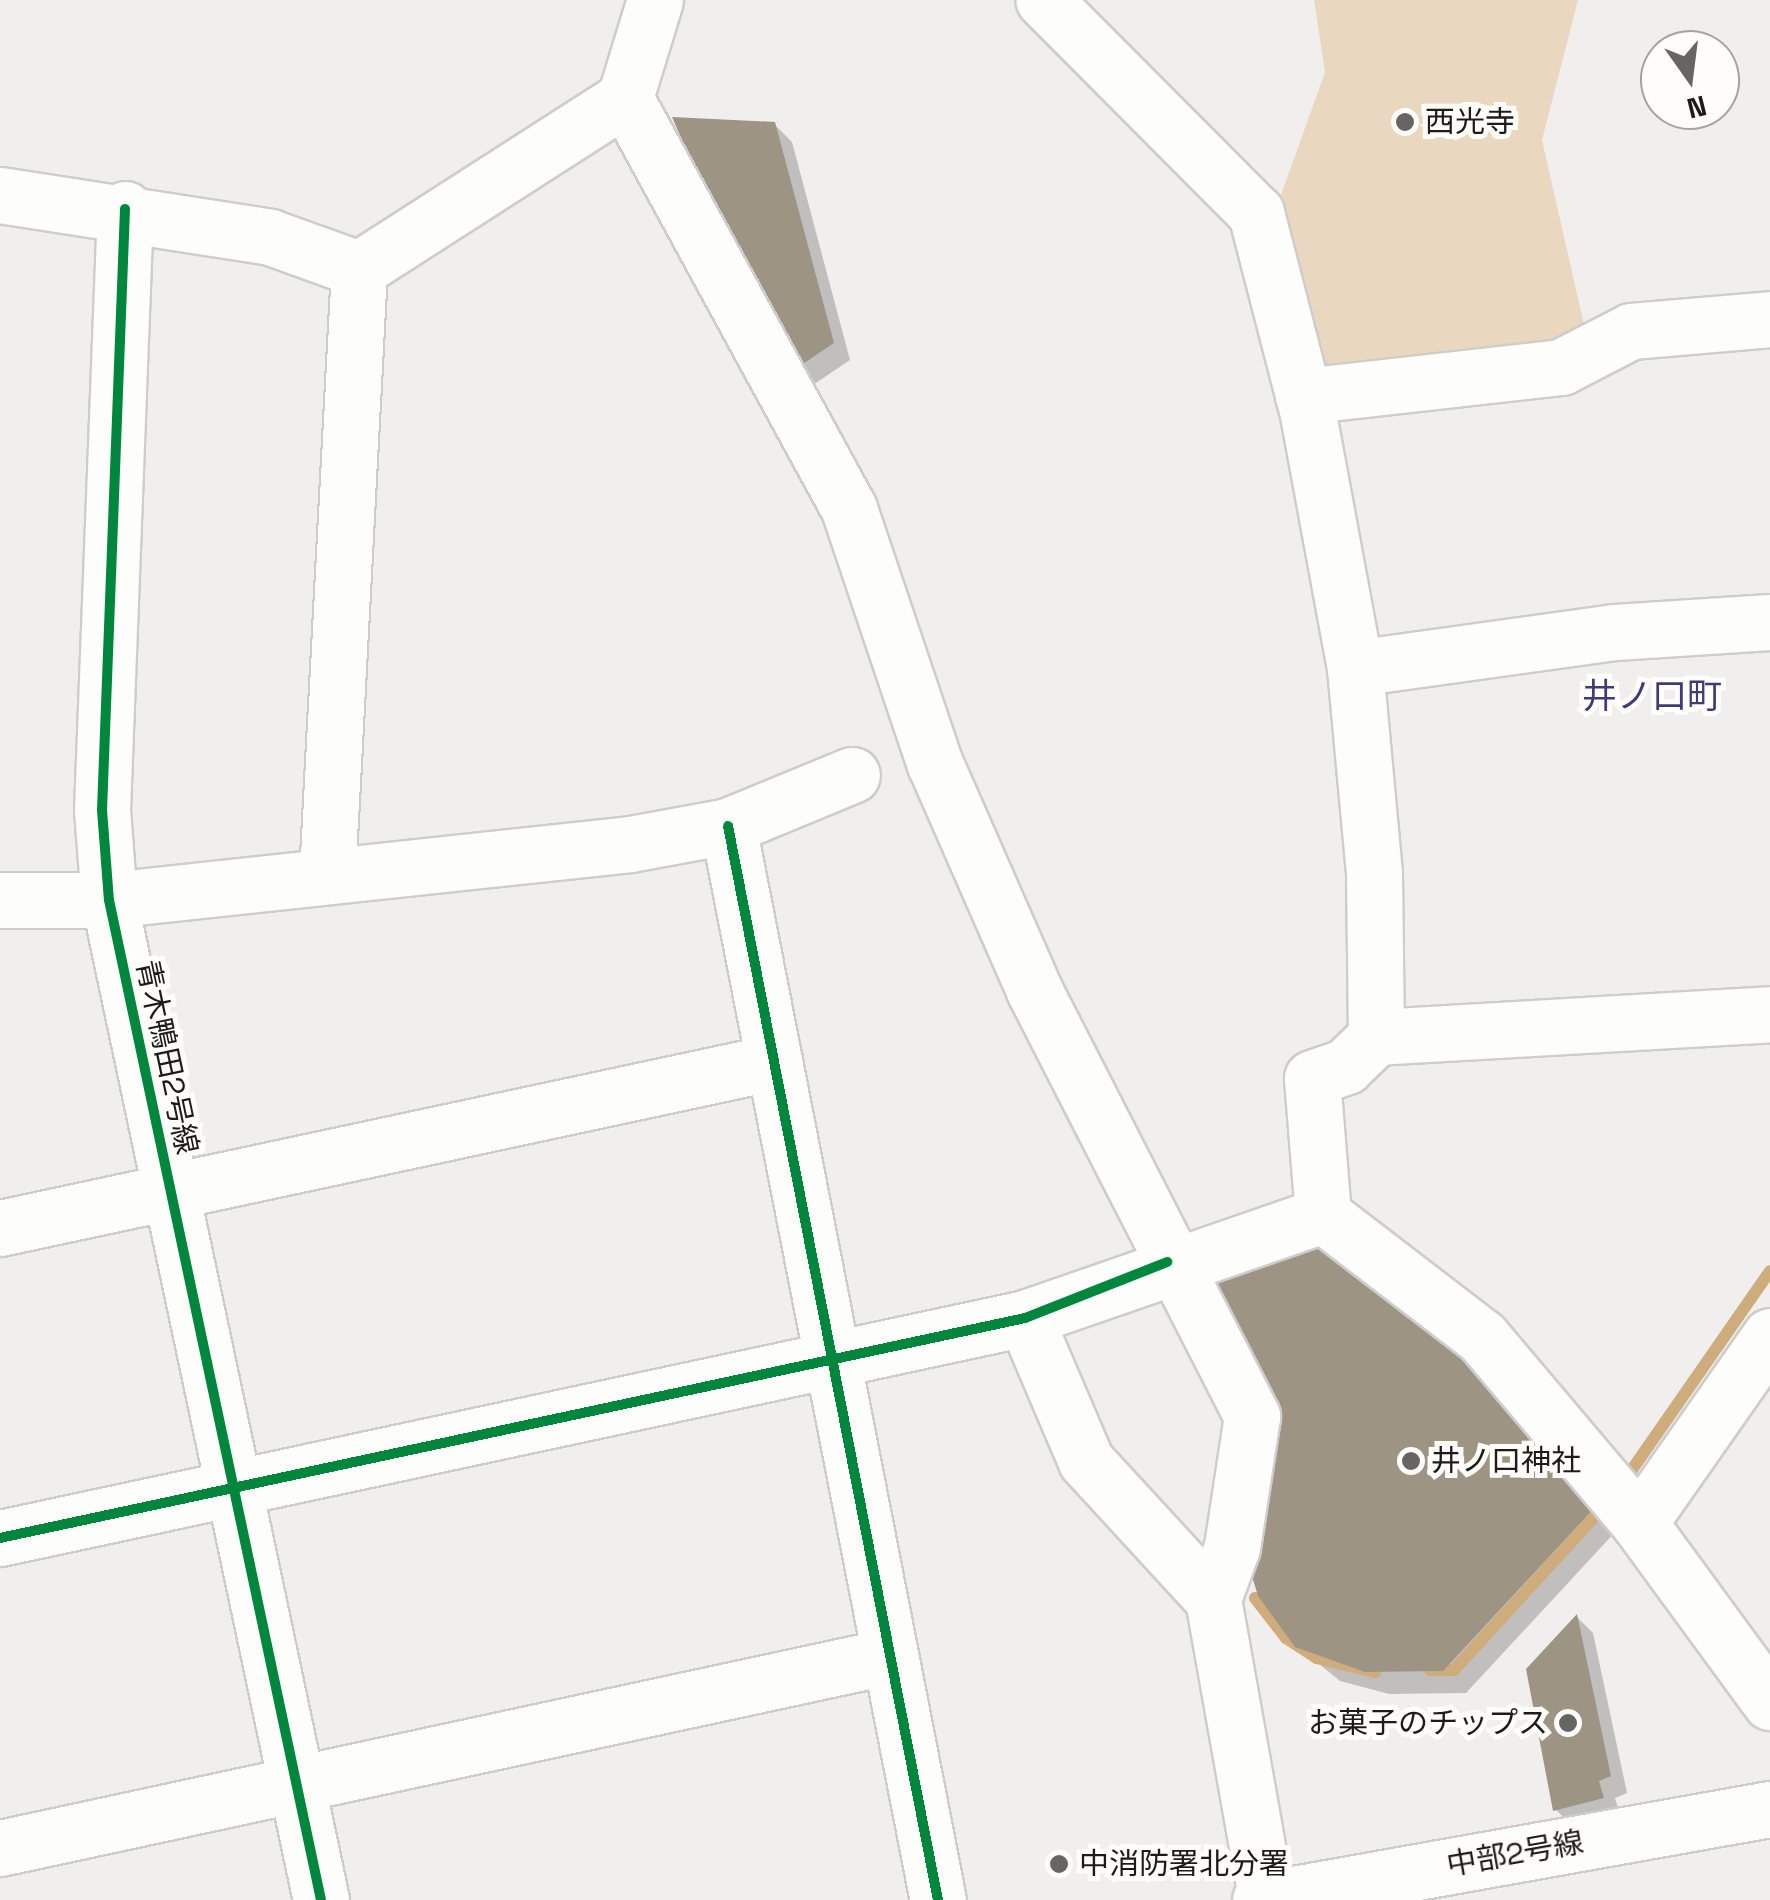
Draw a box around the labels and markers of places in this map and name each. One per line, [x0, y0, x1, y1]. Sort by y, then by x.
place label: 西光寺 [1425, 104, 1515, 140]
marker: 西光寺 [1394, 111, 1416, 133]
place label: 井ノ口神社 [1431, 1443, 1581, 1479]
marker: 井ノ口神社 [1400, 1450, 1422, 1472]
place label: お菓子のチップス [1308, 1705, 1548, 1741]
marker: お菓子のチップス [1557, 1712, 1579, 1734]
place label: 中消防署北分署 [1079, 1846, 1289, 1882]
marker: 中消防署北分署 [1048, 1853, 1070, 1875]

